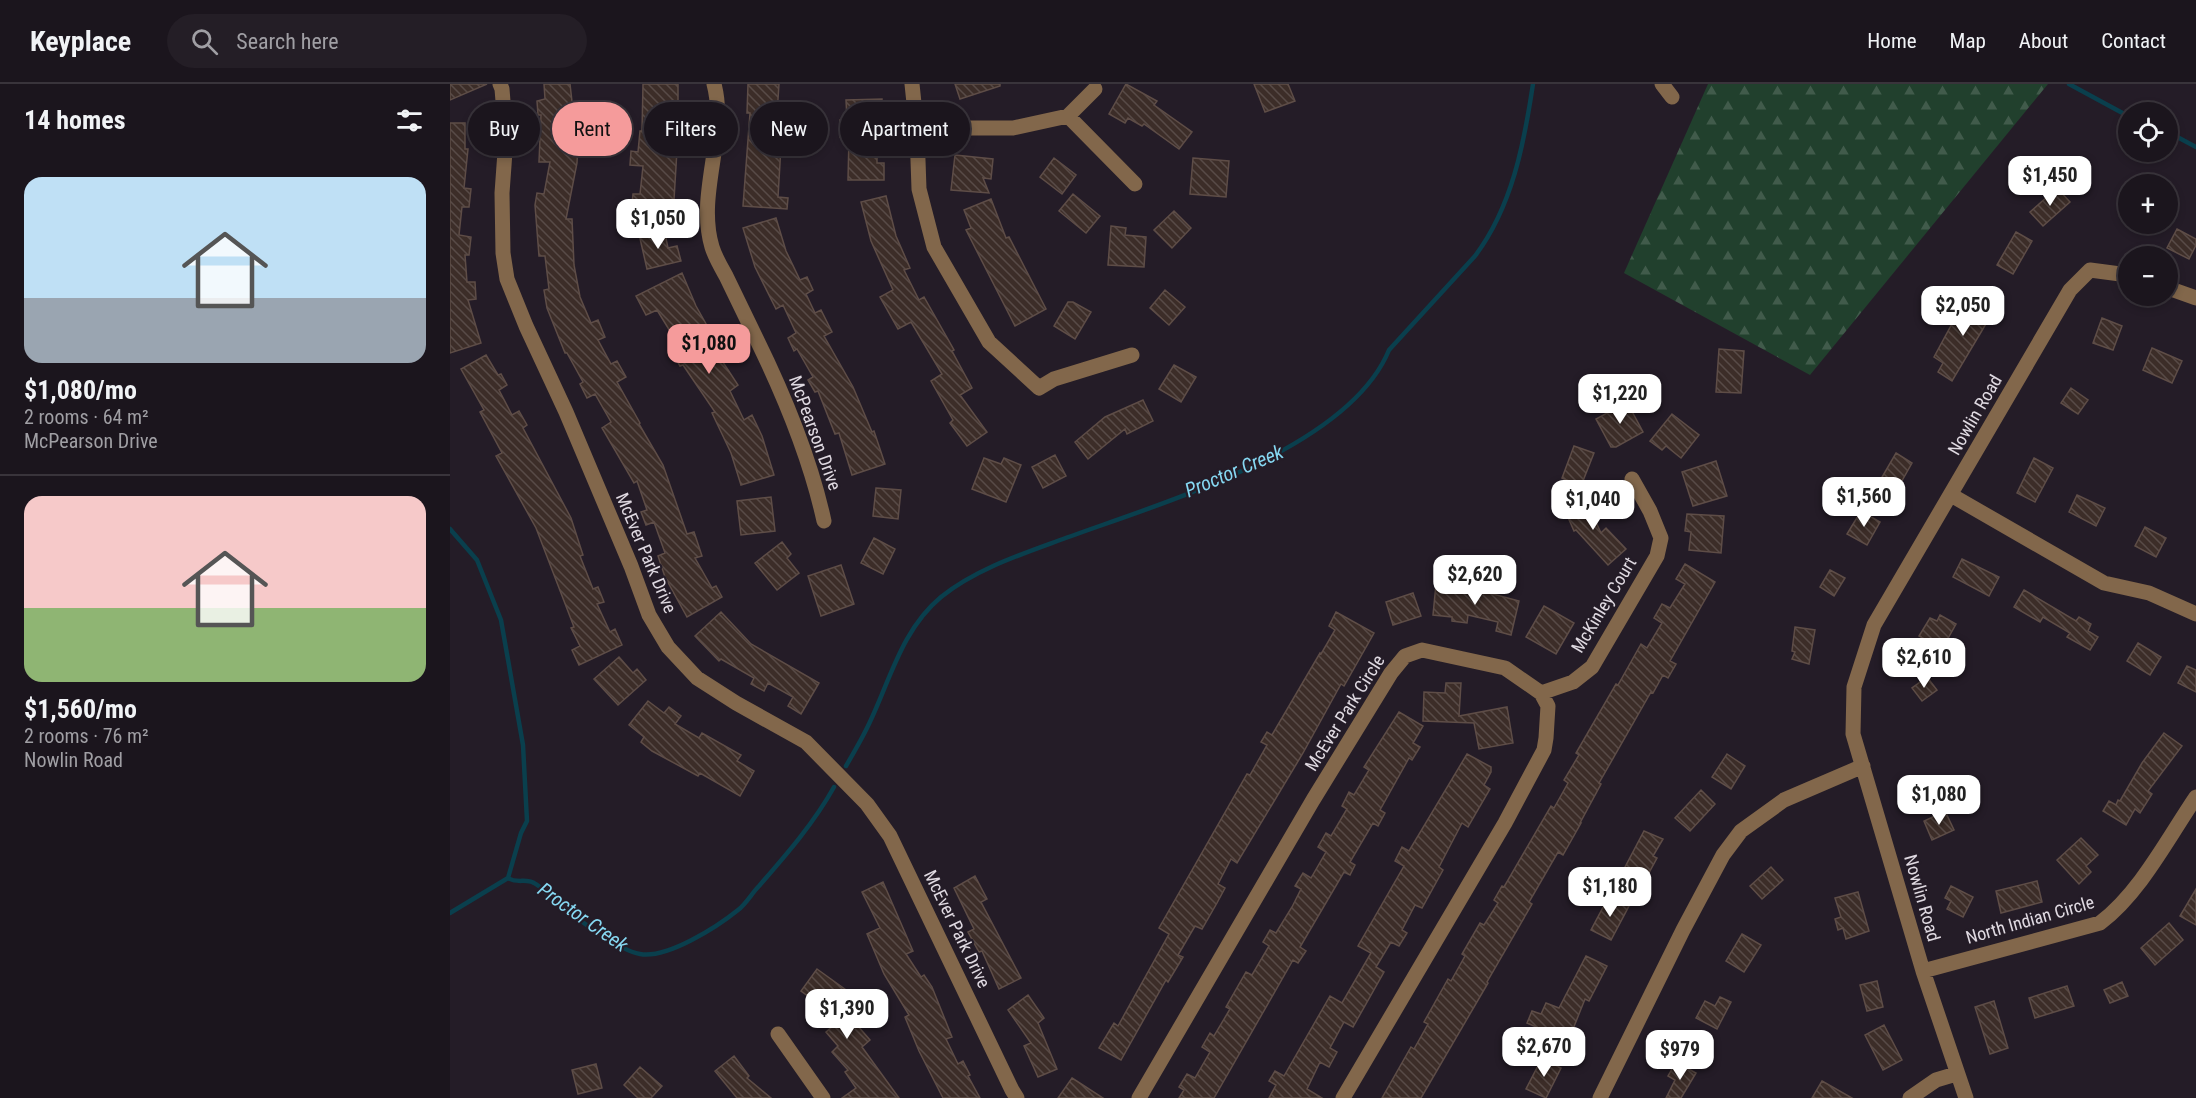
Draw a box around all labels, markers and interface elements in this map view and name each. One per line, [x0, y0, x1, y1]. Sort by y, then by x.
search box [167, 14, 587, 68]
text: Keyplace [30, 25, 131, 58]
icon: search [188, 25, 221, 58]
text: Search here [236, 29, 339, 54]
text: Home [1867, 29, 1917, 53]
text: Map [1950, 29, 1986, 53]
text: About [2019, 29, 2068, 53]
text: Contact [2101, 29, 2166, 53]
chip: Buy [468, 102, 540, 156]
chip: Rent [552, 102, 632, 156]
chip: Filters [644, 102, 738, 156]
chip: New [750, 102, 828, 156]
chip: Apartment [840, 102, 970, 156]
map controls [2118, 102, 2178, 306]
button: locate [2118, 102, 2178, 162]
icon: filters [393, 104, 426, 137]
text: 14 homes [24, 105, 126, 135]
pin: $1,450 [2001, 156, 2099, 207]
text: $1,450 [2022, 163, 2078, 187]
button: + [2118, 174, 2178, 234]
pin: $1,050 [609, 199, 707, 250]
text: $1,050 [630, 206, 686, 230]
icon: home [171, 216, 279, 324]
button: − [2118, 246, 2178, 306]
pin: $2,050 [1914, 286, 2012, 337]
text: $2,050 [1935, 293, 1991, 317]
pin: $1,080 [660, 324, 758, 375]
text: $1,080 [681, 331, 737, 355]
street label: Nowlin Road [1943, 371, 2006, 459]
street label: McPearson Drive [785, 373, 846, 493]
pin: $1,220 [1571, 374, 1669, 425]
text: $1,080/mo [24, 375, 137, 405]
text: $1,220 [1592, 381, 1648, 405]
text: 2 rooms · 64 m² [24, 405, 149, 429]
text: McPearson Drive [24, 429, 158, 453]
water label: Proctor Creek [1181, 439, 1288, 502]
pin: $1,560 [1815, 477, 1913, 528]
pin: $1,040 [1544, 480, 1642, 531]
text: $1,560 [1836, 484, 1892, 508]
text: $1,040 [1565, 487, 1621, 511]
street label: McEver Park Drive [612, 490, 681, 616]
icon: home [171, 535, 279, 643]
street label: McKinley Court [1567, 553, 1640, 656]
pin: $2,620 [1426, 555, 1524, 606]
text: $2,620 [1447, 562, 1503, 586]
pin: $2,610 [1875, 638, 1973, 689]
text: $2,610 [1896, 645, 1952, 669]
street label: McEver Park Circle [1300, 651, 1389, 775]
text: $1,560/mo [24, 694, 137, 724]
text: 2 rooms · 76 m² [24, 724, 149, 748]
text: Nowlin Road [24, 748, 123, 772]
pin: $1,080 [1890, 775, 1988, 826]
text: $1,080 [1911, 782, 1967, 806]
street label: Nowlin Road [1900, 852, 1945, 944]
street label: McEver Park Drive [920, 866, 995, 991]
pin: $1,180 [1561, 867, 1659, 918]
text: $1,180 [1582, 874, 1638, 898]
water label: Proctor Creek [533, 877, 634, 958]
street label: North Indian Circle [1963, 891, 2096, 948]
pin: $1,390 [798, 989, 896, 1040]
text: $1,390 [819, 996, 875, 1020]
pin: $2,670 [1495, 1027, 1593, 1078]
pin: $979 [1644, 1030, 1716, 1081]
text: $2,670 [1516, 1034, 1572, 1058]
text: $979 [1660, 1037, 1700, 1061]

